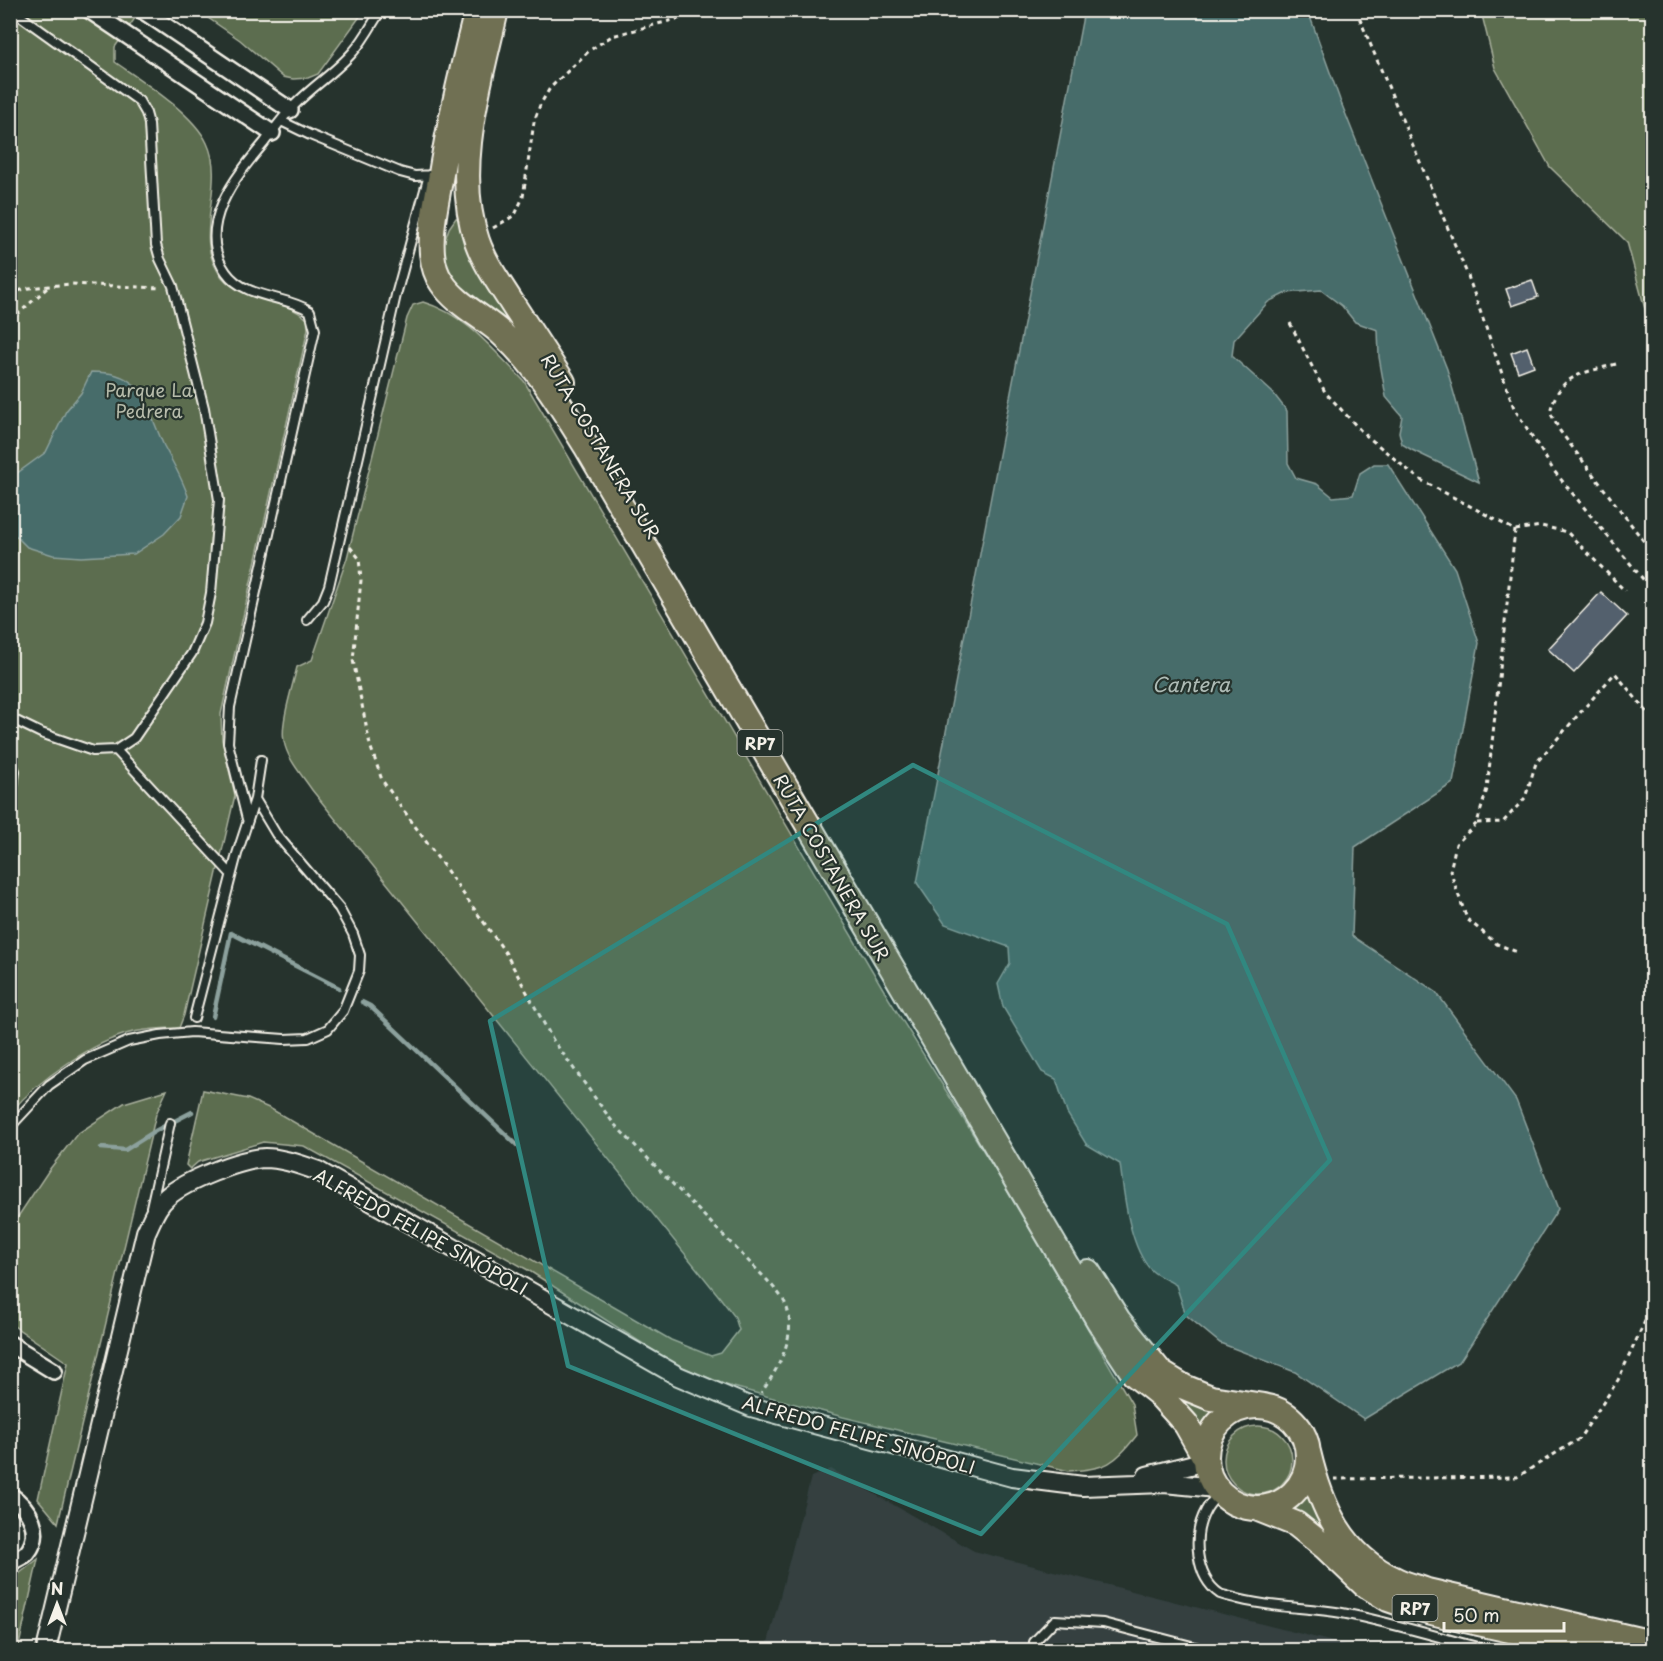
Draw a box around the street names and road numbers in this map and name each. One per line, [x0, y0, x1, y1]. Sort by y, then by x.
street label: RUTA COSTANERA SUR [535, 348, 667, 544]
road number: RP7 [738, 730, 783, 756]
street label: RUTA COSTANERA SUR [767, 768, 897, 966]
street label: ALFREDO FELIPE SINÓPOLI [309, 1161, 533, 1301]
street label: ALFREDO FELIPE SINÓPOLI [739, 1388, 979, 1480]
road number: RP7 [1392, 1595, 1438, 1621]

